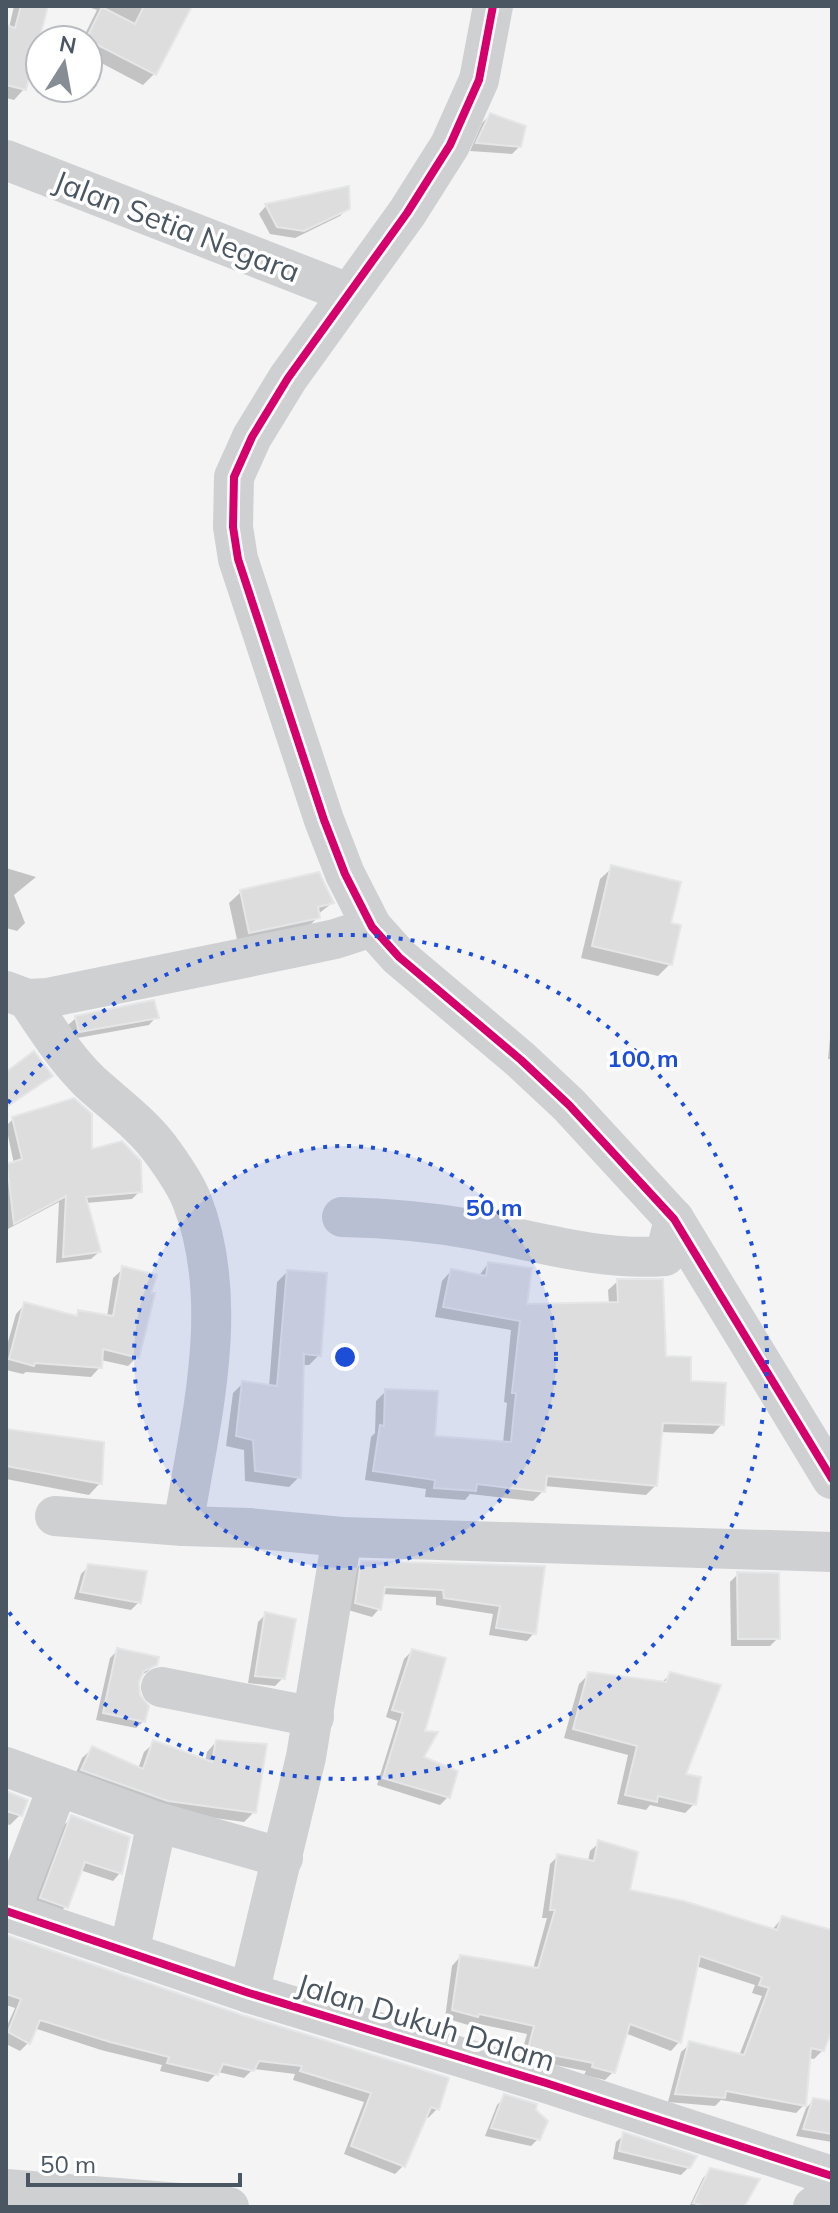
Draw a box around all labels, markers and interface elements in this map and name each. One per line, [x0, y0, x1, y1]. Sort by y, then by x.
north arrow [24, 24, 104, 104]
text: N [57, 29, 79, 60]
street label: Jalan Setia Negara [49, 162, 305, 290]
text: 100 m [607, 1043, 679, 1073]
text: 50 m [466, 1192, 522, 1222]
centre of rings [331, 1343, 359, 1371]
street label: Jalan Dukuh Dalam [292, 1965, 560, 2079]
scale bar [28, 2137, 240, 2187]
text: 50 m [40, 2149, 96, 2179]

